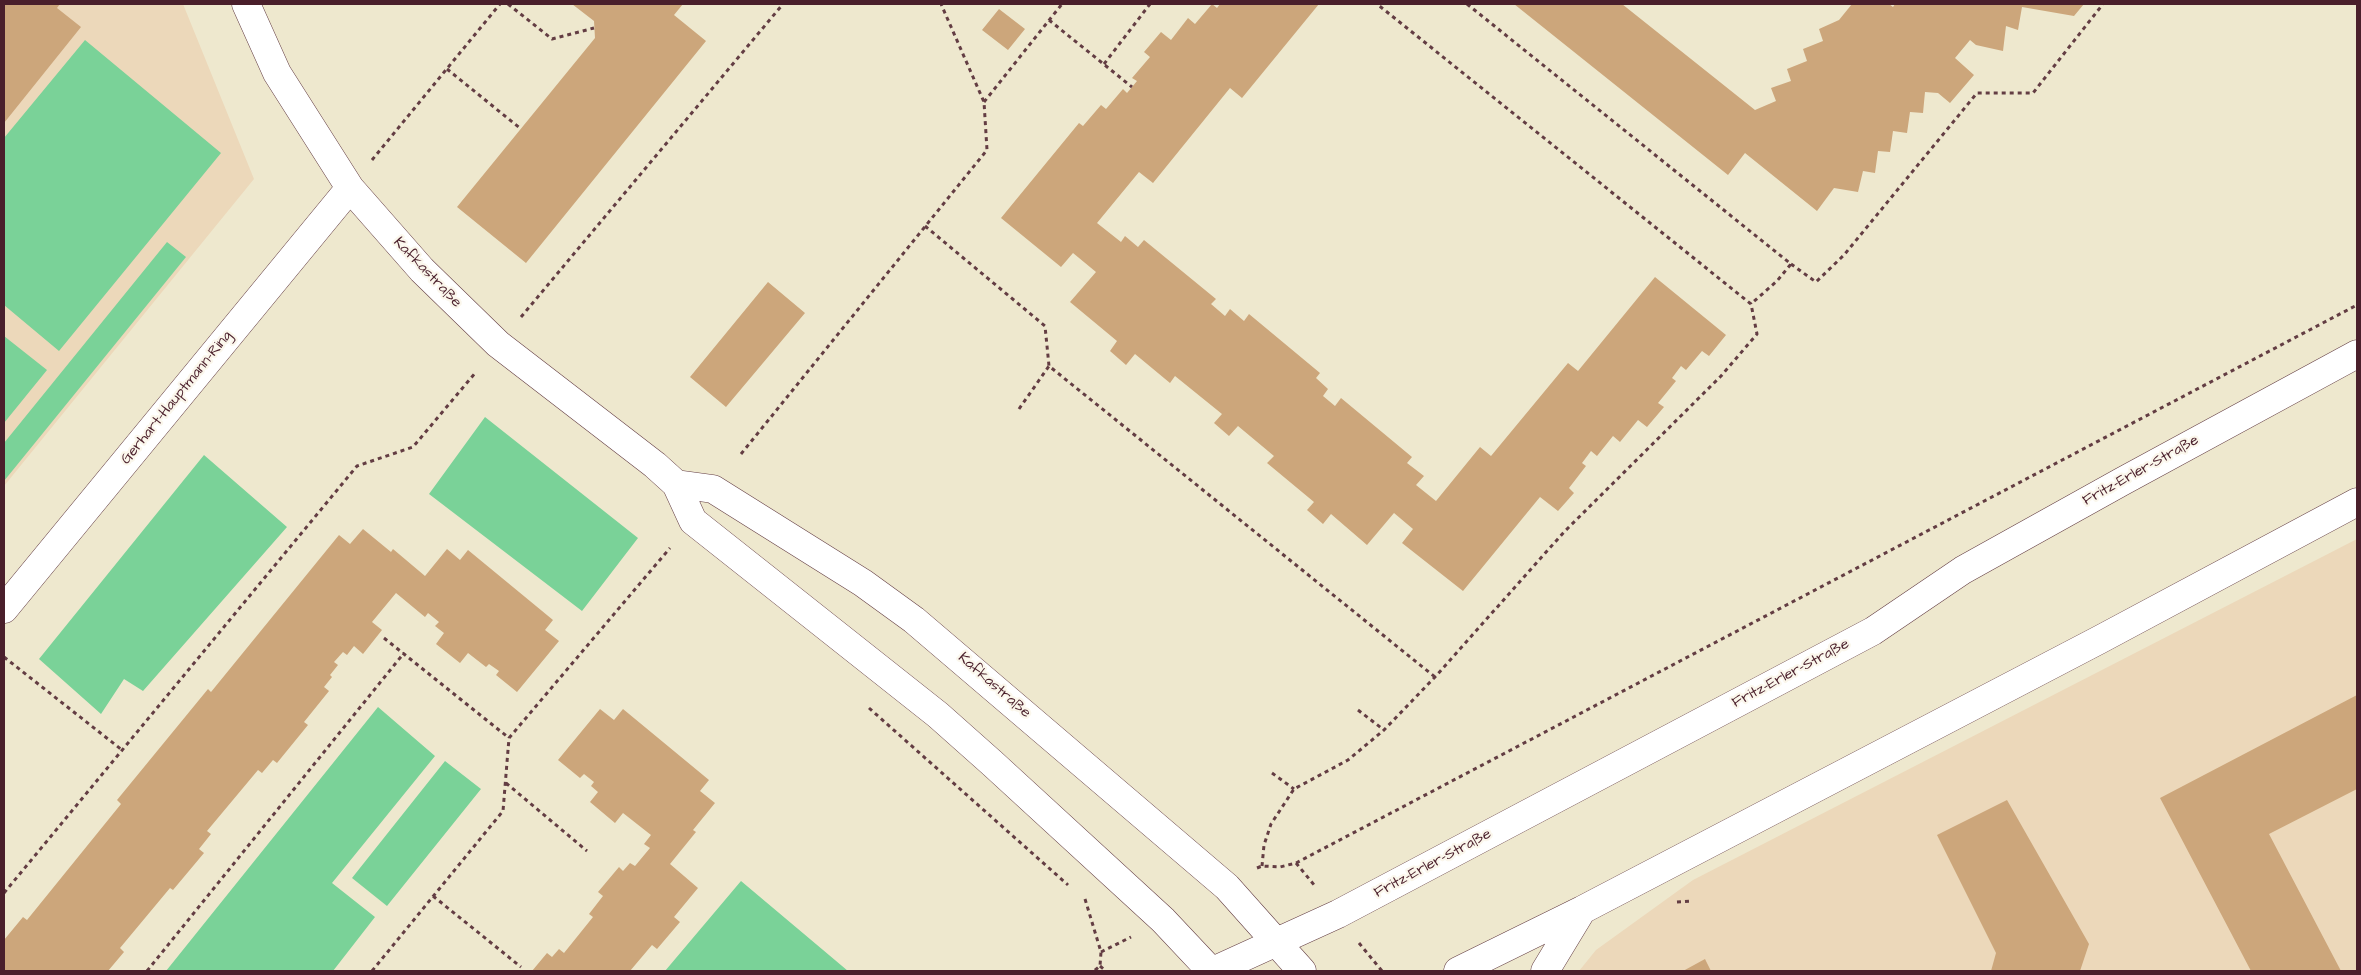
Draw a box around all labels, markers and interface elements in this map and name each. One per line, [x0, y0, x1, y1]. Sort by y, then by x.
street label: Kafkastraße [389, 234, 465, 312]
street label: Gerhart-Hauptmann-Ring [118, 328, 236, 468]
street label: Fritz-Erler-Straße [2080, 432, 2202, 510]
street label: Fritz-Erler-Straße [1729, 636, 1853, 712]
street label: Kafkastraße [954, 649, 1034, 723]
street label: Fritz-Erler-Straße [1371, 826, 1495, 902]

